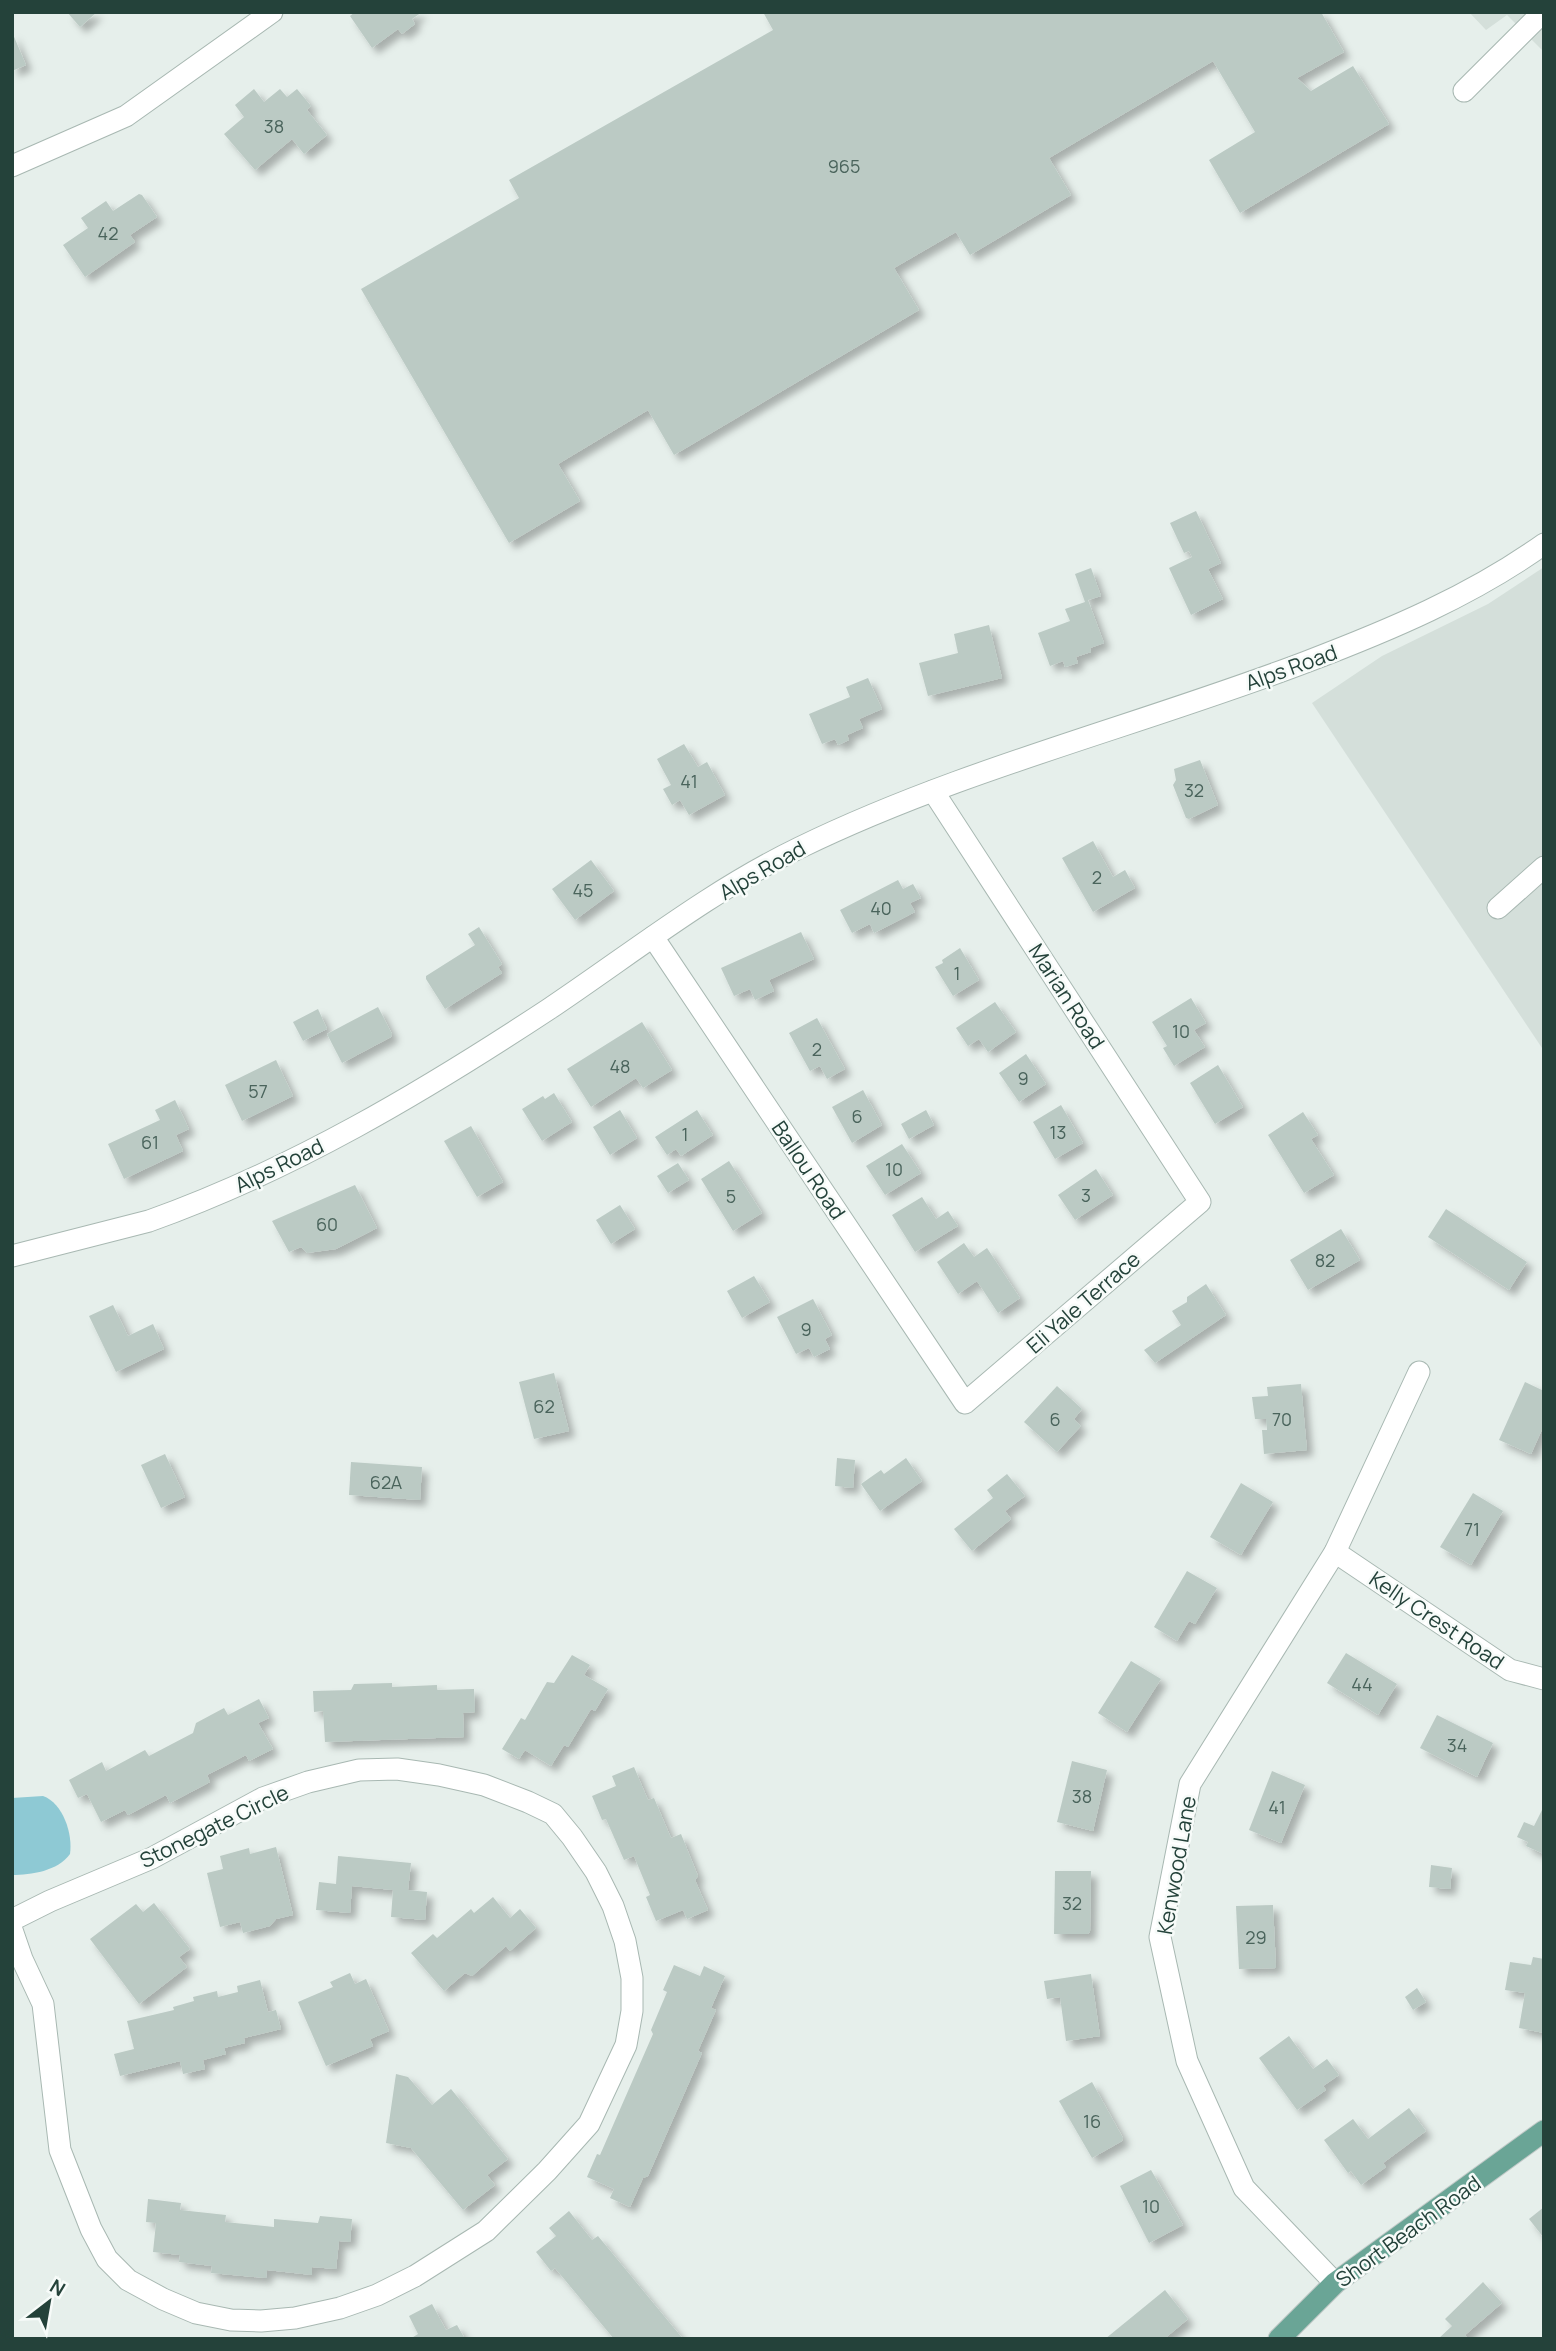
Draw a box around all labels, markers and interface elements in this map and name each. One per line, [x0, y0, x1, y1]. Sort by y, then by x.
house number: 38 [264, 114, 284, 138]
house number: 965 [828, 154, 860, 178]
house number: 42 [98, 221, 118, 245]
street label: Alps Road [1241, 638, 1341, 696]
house number: 41 [680, 769, 698, 793]
house number: 32 [1184, 778, 1204, 802]
street label: Alps Road [714, 834, 810, 906]
house number: 2 [1092, 865, 1102, 889]
house number: 45 [572, 878, 594, 902]
house number: 40 [870, 896, 892, 920]
street label: Marian Road [1023, 938, 1111, 1054]
house number: 1 [953, 961, 961, 985]
house number: 10 [1172, 1019, 1190, 1043]
house number: 2 [812, 1037, 822, 1061]
house number: 48 [609, 1054, 631, 1078]
house number: 9 [1017, 1066, 1029, 1090]
house number: 57 [248, 1079, 268, 1103]
house number: 6 [851, 1104, 863, 1128]
street label: Ballou Road [766, 1115, 852, 1225]
house number: 13 [1050, 1120, 1066, 1144]
house number: 1 [681, 1122, 689, 1146]
house number: 61 [141, 1130, 159, 1154]
street label: Alps Road [230, 1131, 328, 1199]
house number: 10 [885, 1157, 903, 1181]
house number: 3 [1081, 1183, 1091, 1207]
house number: 5 [726, 1184, 736, 1208]
house number: 60 [316, 1212, 338, 1236]
street label: Eli Yale Terrace [1020, 1245, 1146, 1359]
house number: 82 [1315, 1248, 1335, 1272]
house number: 9 [800, 1317, 812, 1341]
house number: 62 [533, 1394, 555, 1418]
house number: 6 [1049, 1407, 1061, 1431]
house number: 70 [1272, 1407, 1292, 1431]
house number: 62A [370, 1470, 403, 1494]
house number: 71 [1464, 1517, 1480, 1541]
street label: Kelly Crest Road [1364, 1564, 1510, 1676]
house number: 44 [1351, 1672, 1373, 1696]
house number: 34 [1447, 1733, 1467, 1757]
street label: Stonegate Circle [135, 1778, 293, 1874]
house number: 38 [1072, 1784, 1092, 1808]
street label: Kenwood Lane [1150, 1793, 1202, 1937]
house number: 41 [1268, 1795, 1286, 1819]
house number: 32 [1062, 1891, 1082, 1915]
house number: 29 [1245, 1925, 1267, 1949]
house number: 16 [1083, 2109, 1101, 2133]
street label: Short Beach Road [1330, 2169, 1486, 2293]
house number: 10 [1142, 2194, 1160, 2218]
north arrow [14, 2267, 84, 2337]
text: N [45, 2273, 70, 2302]

